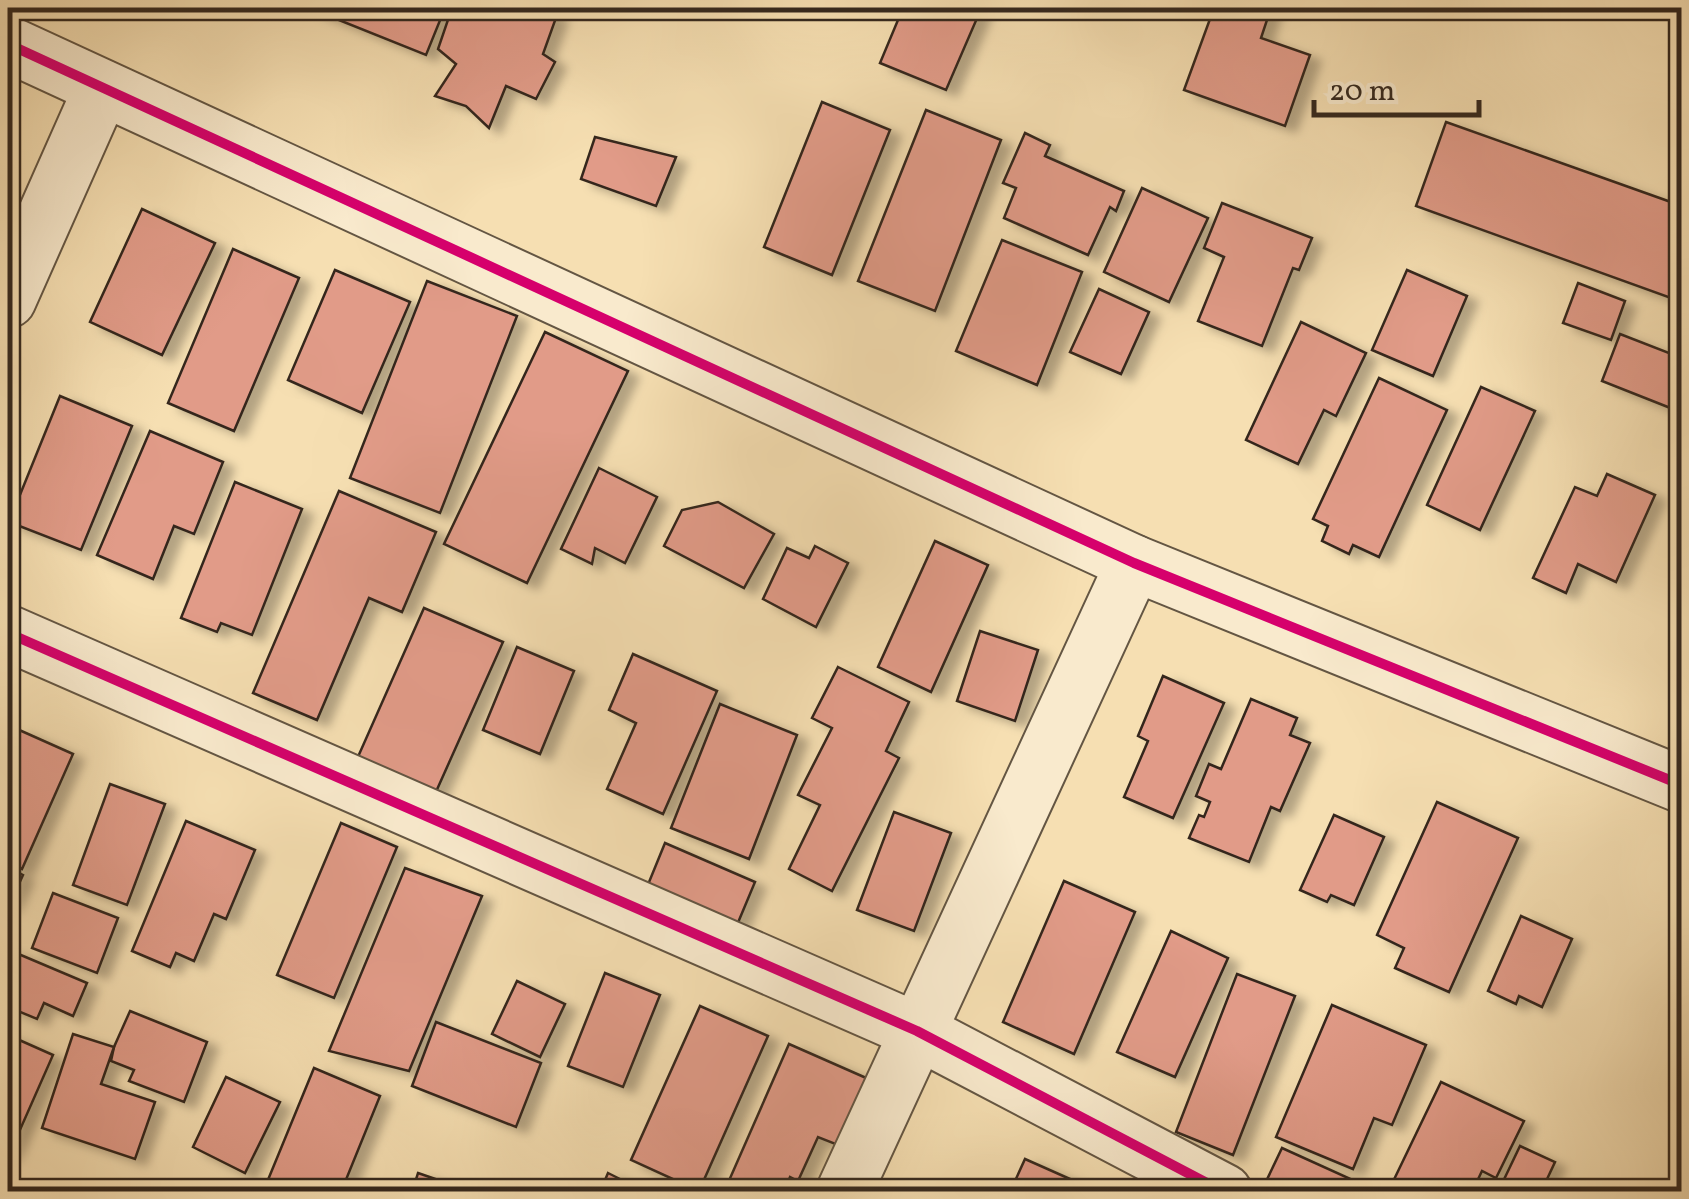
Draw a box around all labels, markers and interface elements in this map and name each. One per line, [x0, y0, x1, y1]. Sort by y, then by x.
scale bar [1314, 55, 1479, 117]
text: 20 m [1329, 71, 1395, 113]

